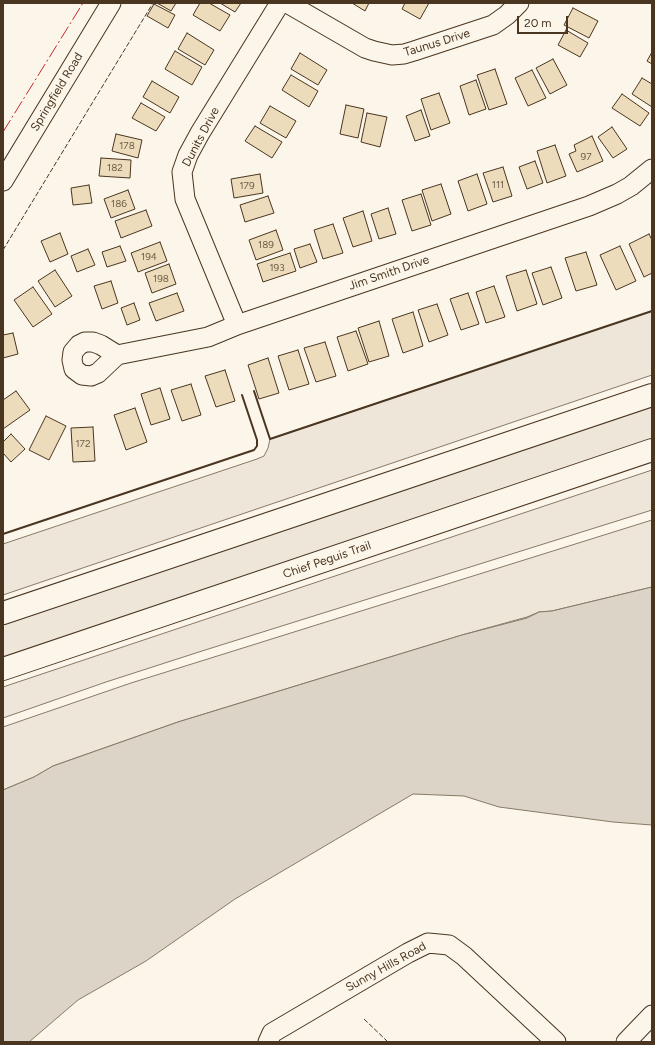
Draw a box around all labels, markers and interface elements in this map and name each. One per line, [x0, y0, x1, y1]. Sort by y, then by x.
scale bar [519, 8, 570, 34]
text: 20 m [524, 16, 552, 30]
street label: Taunus Drive [402, 26, 472, 60]
street label: Springfield Road [28, 50, 86, 134]
street label: Dunits Drive [179, 105, 223, 169]
house number: 178 [119, 140, 135, 152]
house number: 97 [580, 151, 592, 163]
house number: 182 [107, 162, 123, 174]
house number: 111 [492, 179, 504, 191]
house number: 179 [239, 180, 255, 192]
house number: 186 [111, 198, 127, 210]
house number: 189 [258, 239, 274, 251]
house number: 194 [141, 251, 157, 263]
street label: Jim Smith Drive [347, 252, 431, 294]
house number: 193 [269, 262, 285, 274]
house number: 198 [153, 273, 169, 285]
house number: 172 [75, 438, 91, 450]
street label: Chief Peguis Trail [281, 538, 373, 582]
street label: Sunny Hills Road [343, 939, 429, 995]

